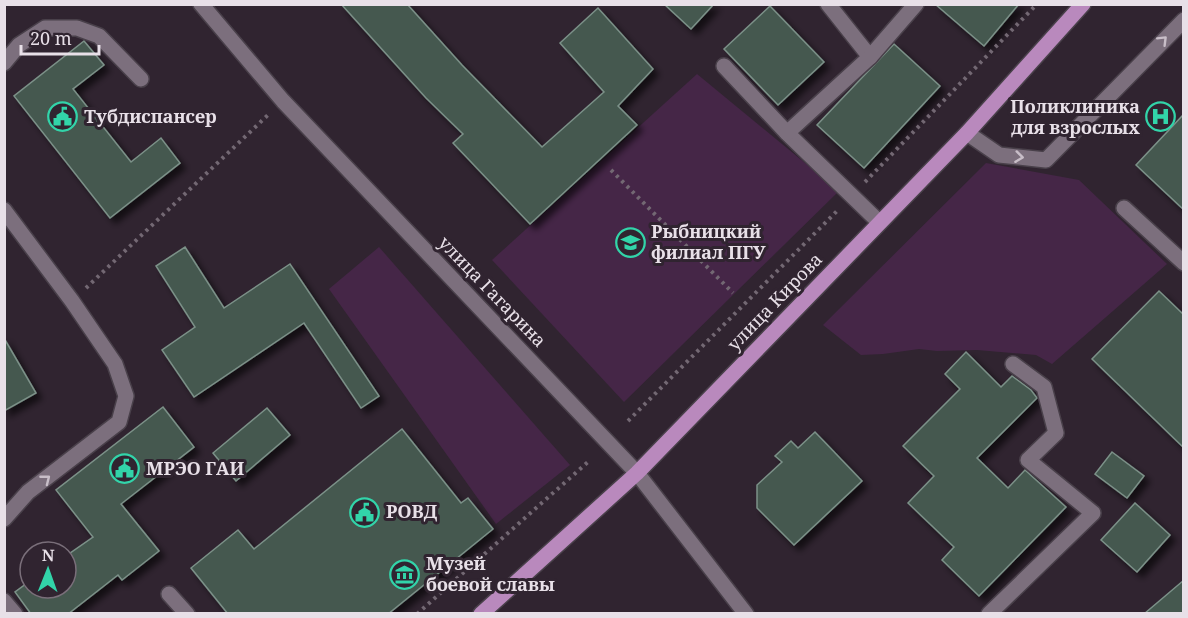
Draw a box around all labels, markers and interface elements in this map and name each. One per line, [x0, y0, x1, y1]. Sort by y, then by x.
scale bar [21, 18, 99, 56]
text: 20 m [30, 26, 72, 50]
one-way arrow [1156, 37, 1167, 48]
place label: Поликлиника для взрослых [1010, 94, 1140, 139]
public building icon: Тубдиспансер [47, 101, 79, 133]
hospital icon: Поликлиника для взрослых [1145, 101, 1177, 133]
place label: Тубдиспансер [84, 104, 217, 128]
one-way arrow [1014, 150, 1023, 163]
place label: Рыбницкий филиал ПГУ [651, 219, 766, 264]
school or university icon: Рыбницкий филиал ПГУ [614, 226, 646, 258]
street label: улица Гагарина [434, 231, 552, 352]
street label: улица Кирова [721, 247, 827, 355]
public building icon: МРЭО ГАИ [109, 453, 141, 485]
place label: МРЭО ГАИ [146, 456, 245, 480]
one-way arrow [39, 475, 50, 486]
public building icon: РОВД [349, 496, 381, 528]
place label: РОВД [386, 499, 438, 523]
north arrow [18, 540, 78, 600]
text: N [42, 544, 55, 566]
place label: Музей боевой славы [426, 551, 555, 596]
museum icon: Музей боевой славы [389, 558, 421, 590]

